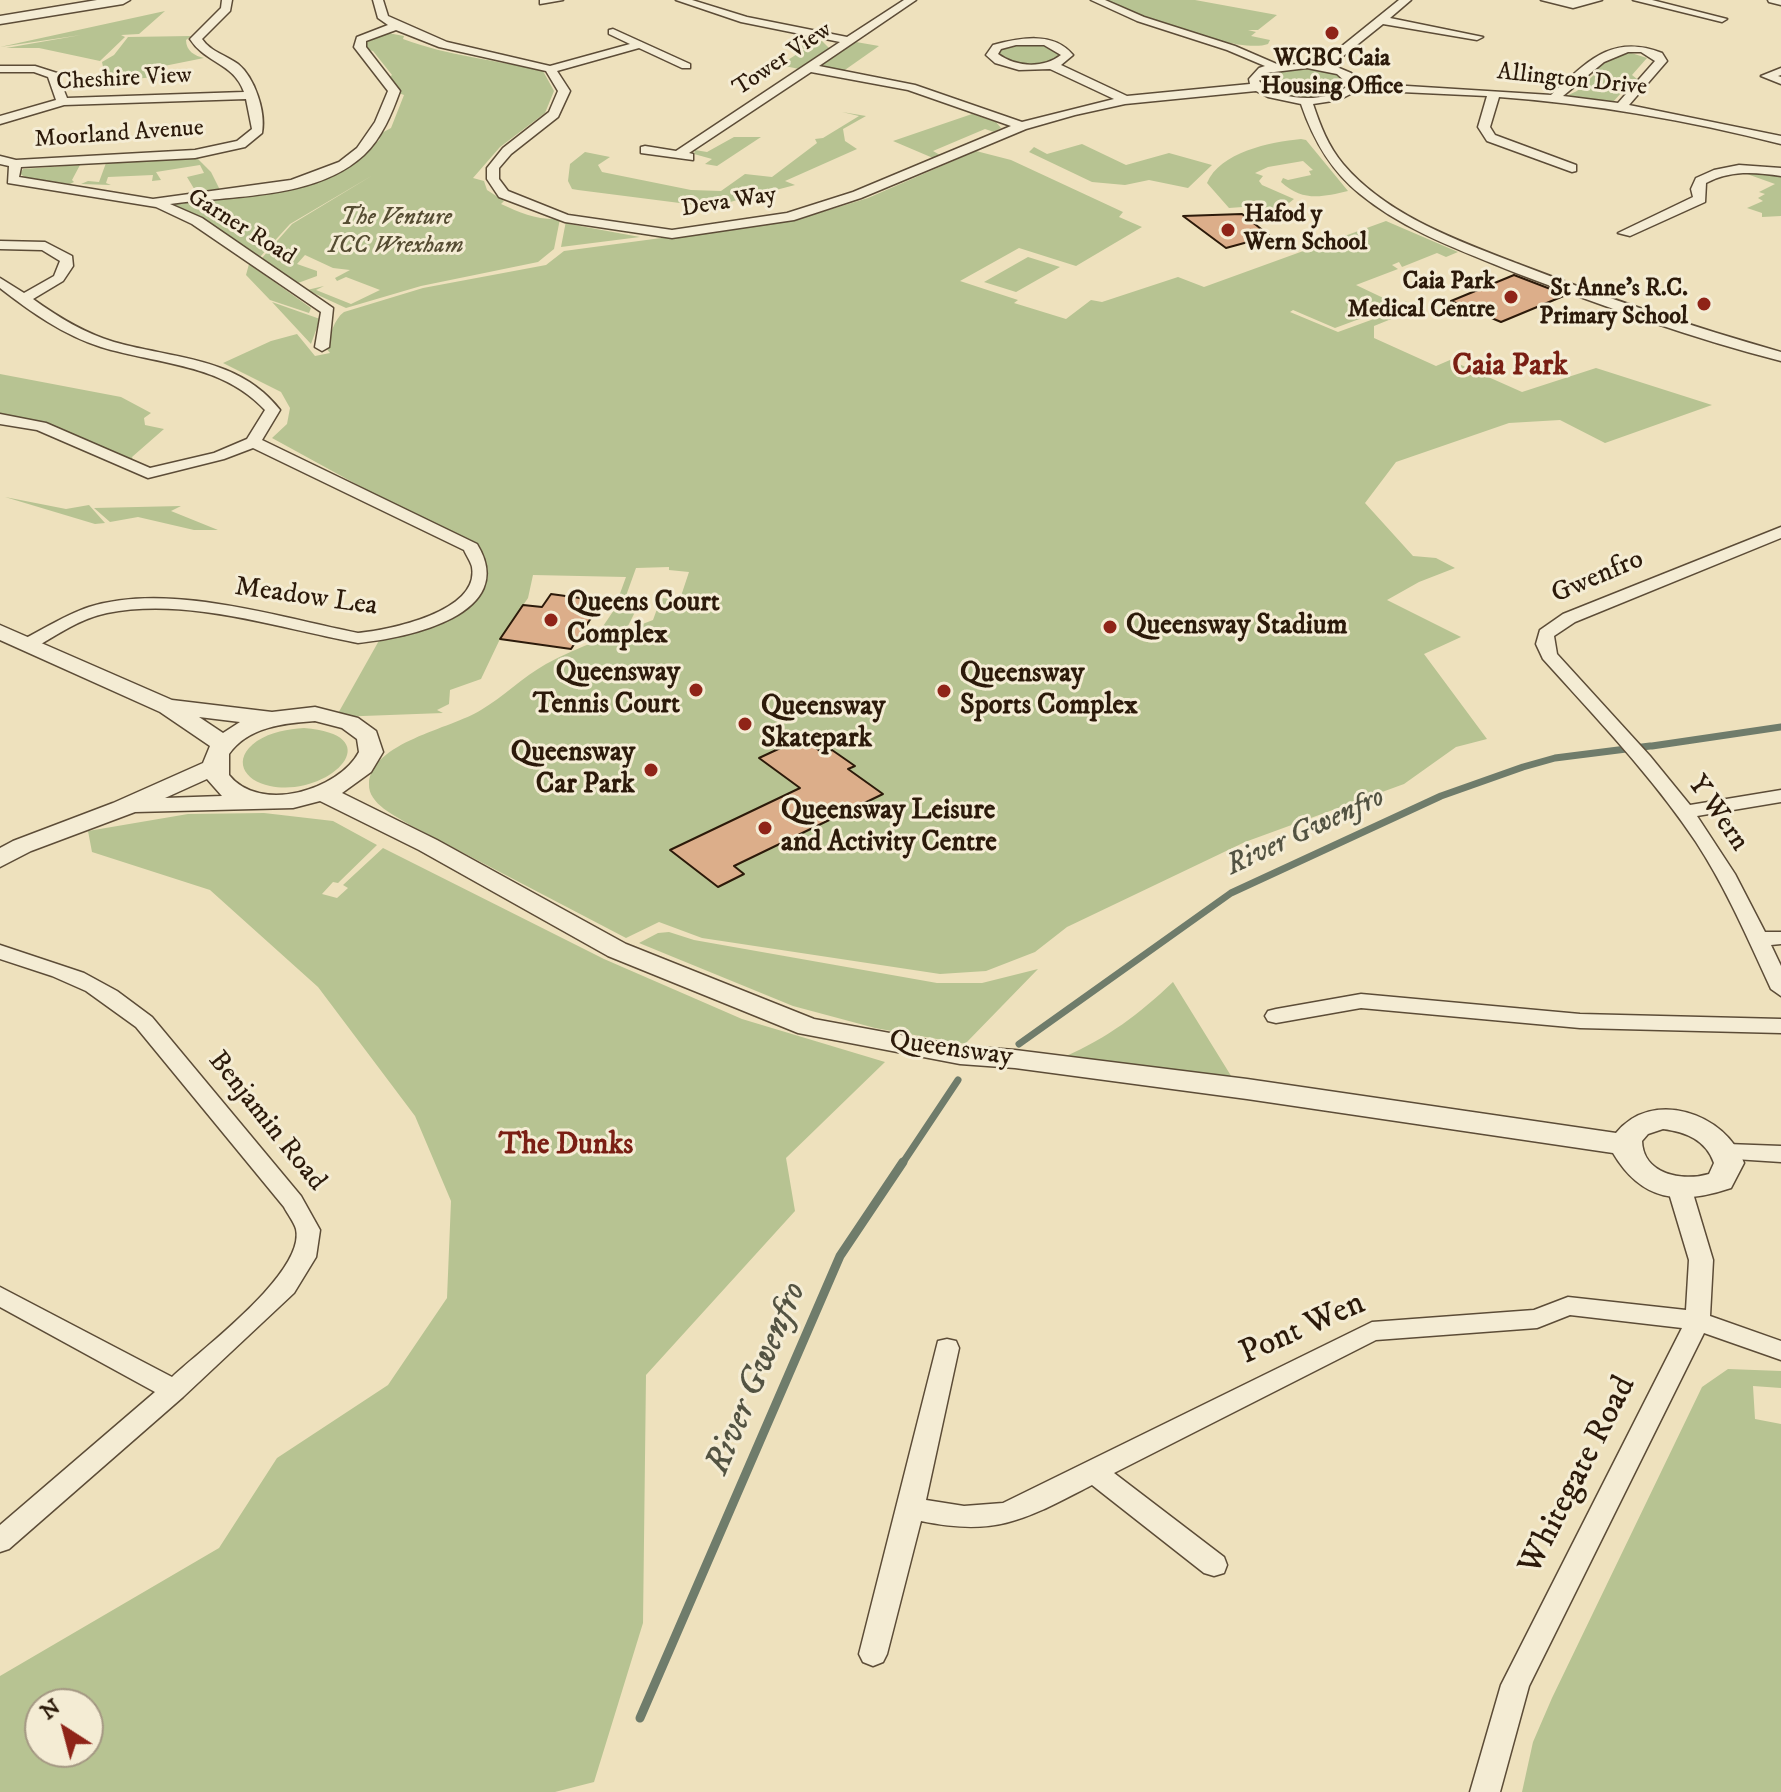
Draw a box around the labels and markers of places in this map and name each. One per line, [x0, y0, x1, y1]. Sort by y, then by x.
marker: WCBC Caia Housing Office [1323, 24, 1341, 42]
place label: WCBC Caia Housing Office [1261, 46, 1403, 102]
place label: Hafod y Wern School [1244, 202, 1367, 258]
marker: Hafod y Wern School [1219, 221, 1237, 239]
place label: Caia Park Medical Centre [1348, 269, 1495, 325]
place label: St Anne's R.C. Primary School [1539, 276, 1688, 332]
marker: Caia Park Medical Centre [1502, 288, 1520, 306]
marker: St Anne's R.C. Primary School [1695, 295, 1713, 313]
place label: Queens Court Complex [567, 587, 720, 653]
place label: Queensway Stadium [1126, 610, 1348, 644]
marker: Queens Court Complex [542, 611, 560, 629]
marker: Queensway Stadium [1101, 618, 1119, 636]
place label: Queensway Tennis Court [533, 657, 680, 723]
place label: Queensway Sports Complex [960, 658, 1138, 724]
marker: Queensway Tennis Court [687, 681, 705, 699]
marker: Queensway Sports Complex [935, 682, 953, 700]
place label: Queensway Skatepark [761, 691, 885, 757]
marker: Queensway Skatepark [736, 715, 754, 733]
place label: Queensway Car Park [511, 737, 635, 803]
marker: Queensway Car Park [642, 761, 660, 779]
place label: Queensway Leisure and Activity Centre [781, 795, 997, 861]
marker: Queensway Leisure and Activity Centre [756, 819, 774, 837]

